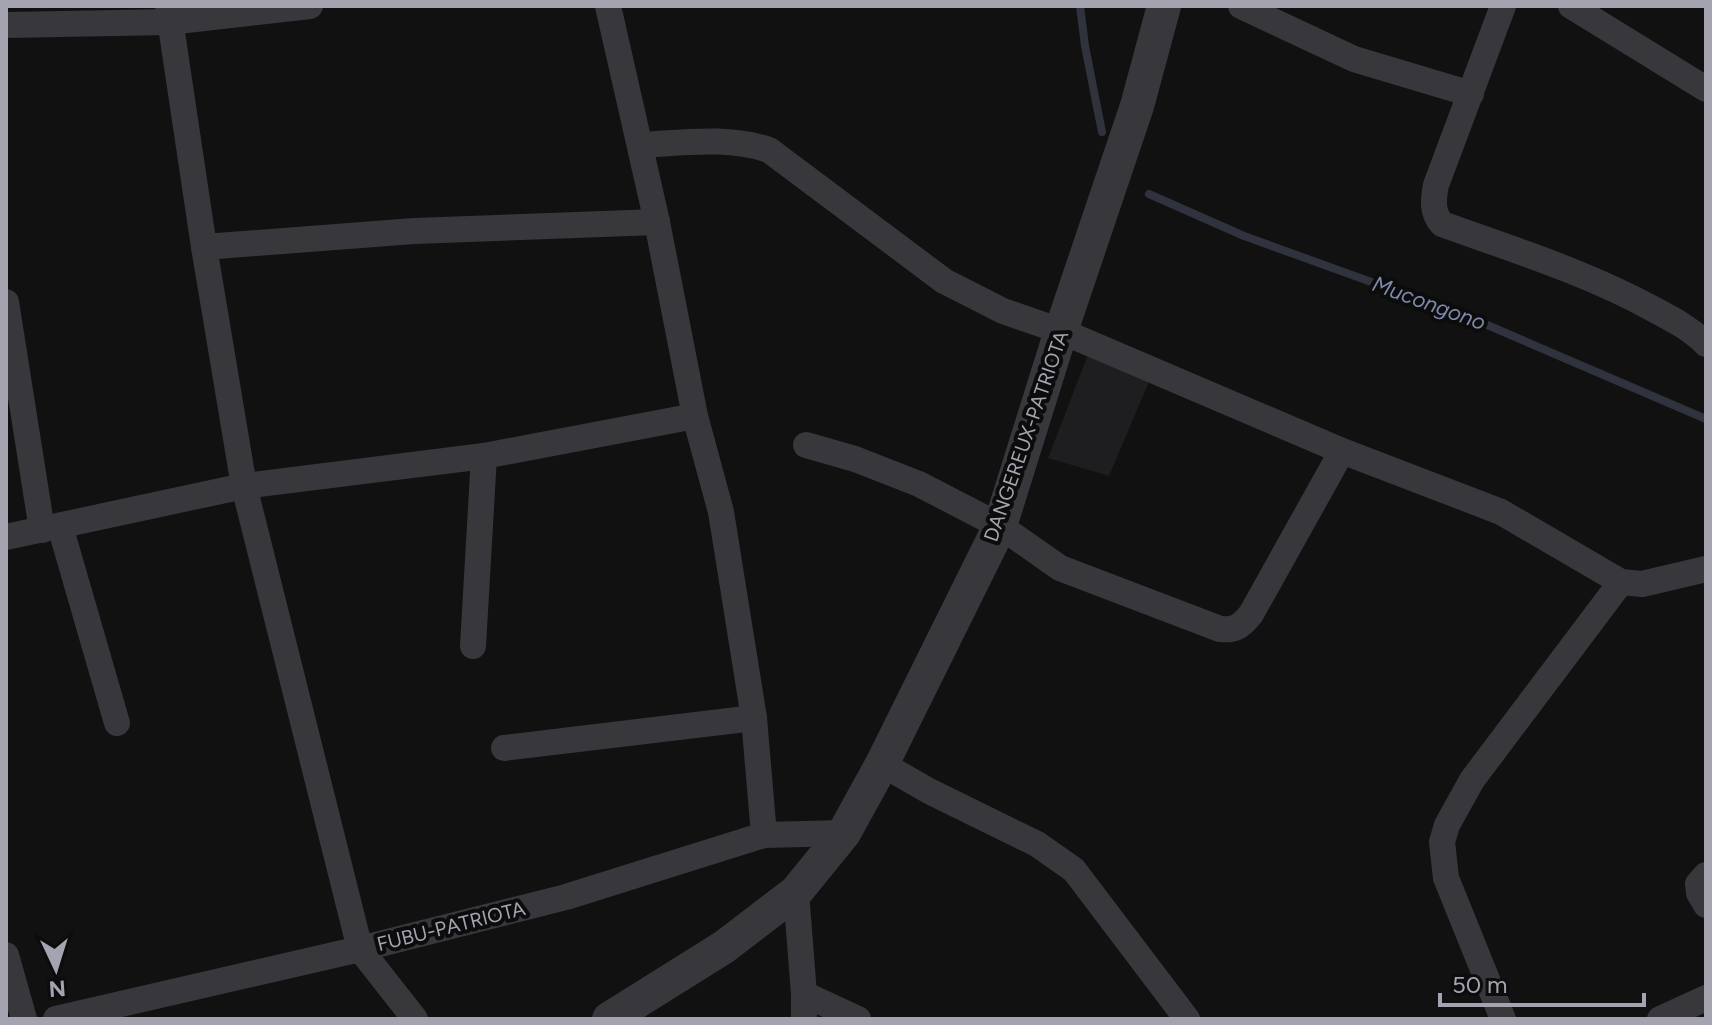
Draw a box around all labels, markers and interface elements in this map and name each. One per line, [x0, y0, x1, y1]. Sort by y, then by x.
water label: Mucongono [1369, 270, 1490, 336]
street label: DANGEREUX-PATRIOTA [979, 327, 1074, 545]
street label: FUBU-PATRIOTA [374, 896, 528, 956]
north arrow [16, 929, 96, 1009]
scale bar [1440, 957, 1644, 1007]
text: 50 m [1452, 970, 1508, 999]
text: N [48, 974, 67, 1003]

